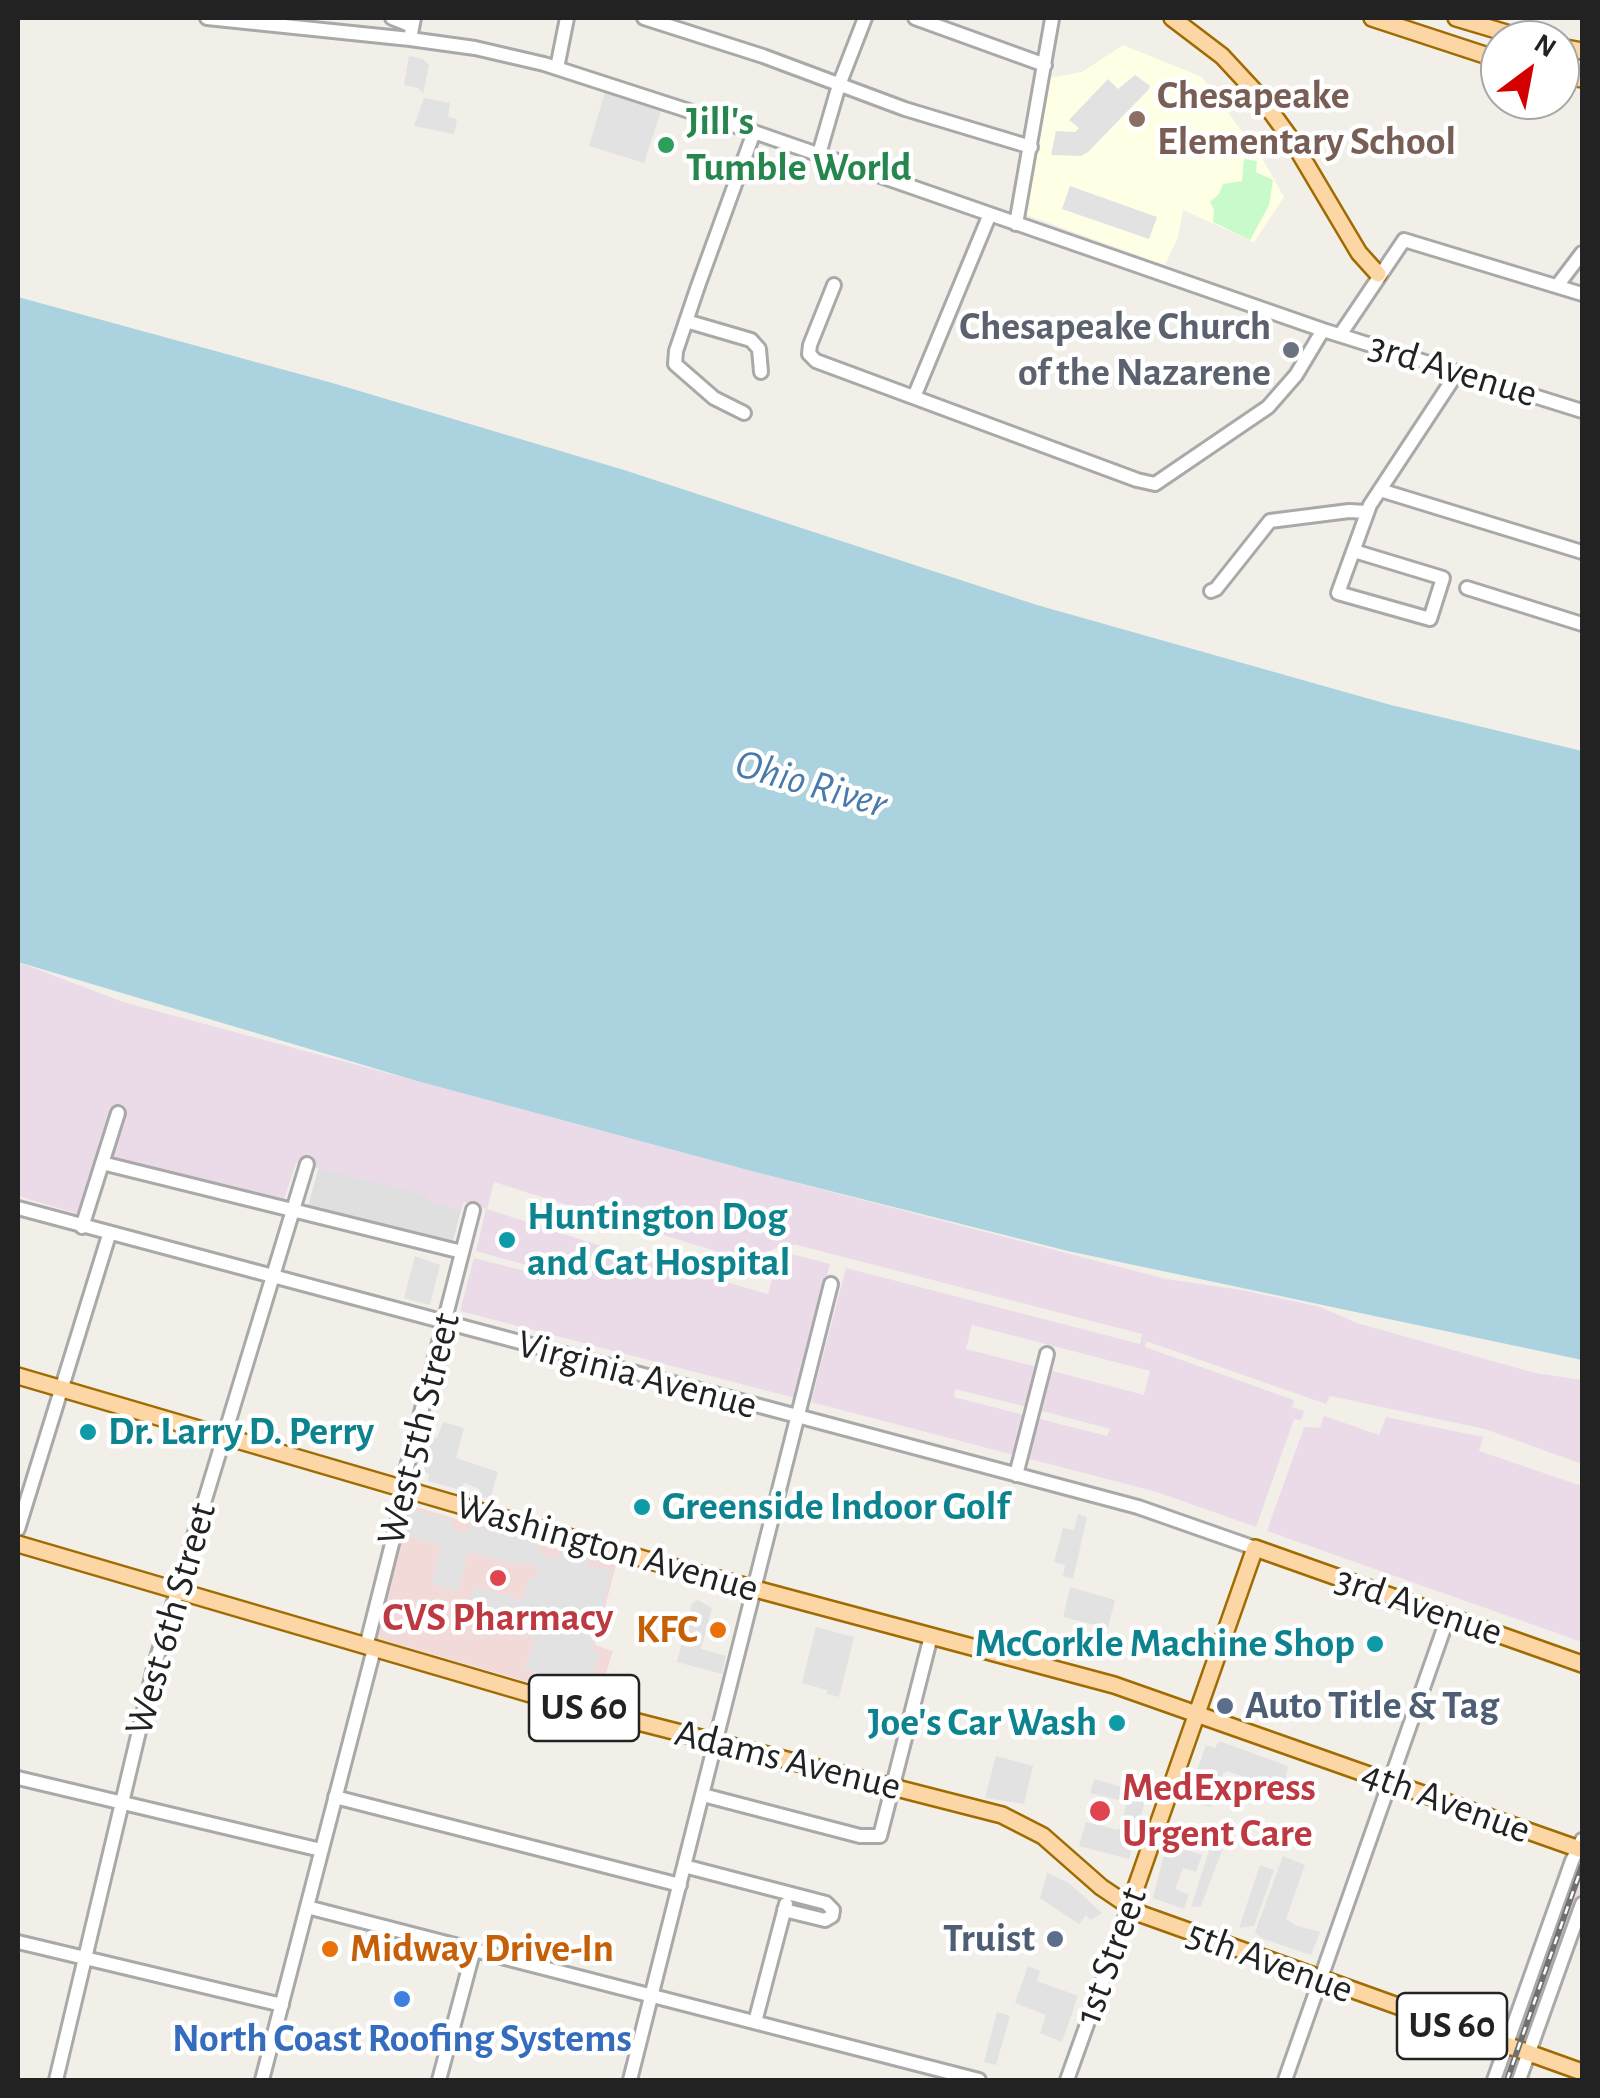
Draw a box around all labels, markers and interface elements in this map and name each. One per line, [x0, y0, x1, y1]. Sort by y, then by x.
north arrow [1480, 20, 1580, 120]
text: N [1529, 29, 1561, 63]
place label: Chesapeake Elementary School [1157, 72, 1456, 166]
place label: Jill's Tumble World [686, 98, 912, 192]
marker: Chesapeake Elementary School [1126, 108, 1148, 130]
marker: Jill's Tumble World [655, 134, 677, 156]
place label: Chesapeake Church of the Nazarene [959, 303, 1271, 397]
street label: 3rd Avenue [1363, 322, 1543, 418]
marker: Chesapeake Church of the Nazarene [1280, 339, 1302, 361]
water label: Ohio River [729, 738, 893, 830]
place label: Huntington Dog and Cat Hospital [527, 1193, 790, 1287]
marker: Huntington Dog and Cat Hospital [496, 1229, 518, 1251]
street label: West 5th Street [367, 1308, 471, 1550]
street label: Virginia Avenue [512, 1320, 762, 1430]
place label: Dr. Larry D. Perry [108, 1408, 374, 1456]
marker: Dr. Larry D. Perry [77, 1421, 99, 1443]
street label: Washington Avenue [450, 1481, 764, 1613]
place label: Greenside Indoor Golf [662, 1483, 1009, 1531]
marker: Greenside Indoor Golf [631, 1496, 653, 1518]
street label: West 6th Street [115, 1497, 227, 1741]
street label: 3rd Avenue [1329, 1555, 1509, 1657]
marker: CVS Pharmacy [487, 1567, 509, 1589]
place label: CVS Pharmacy [383, 1594, 613, 1642]
place label: KFC [636, 1606, 698, 1654]
marker: KFC [707, 1619, 729, 1641]
place label: McCorkle Machine Shop [975, 1620, 1355, 1668]
marker: McCorkle Machine Shop [1364, 1633, 1386, 1655]
road number: US 60 [529, 1675, 639, 1741]
place label: Auto Title & Tag [1245, 1682, 1499, 1730]
marker: Auto Title & Tag [1214, 1695, 1236, 1717]
place label: Joe's Car Wash [868, 1699, 1097, 1747]
street label: Adams Avenue [670, 1709, 906, 1811]
marker: Joe's Car Wash [1106, 1712, 1128, 1734]
street label: 4th Avenue [1355, 1749, 1537, 1855]
place label: MedExpress Urgent Care [1122, 1764, 1316, 1858]
marker: MedExpress Urgent Care [1087, 1798, 1113, 1824]
street label: 1st Street [1064, 1881, 1158, 2031]
street label: 5th Avenue [1180, 1910, 1360, 2014]
place label: Truist [943, 1915, 1035, 1963]
place label: Midway Drive-In [350, 1925, 614, 1973]
marker: Truist [1044, 1928, 1066, 1950]
marker: Midway Drive-In [319, 1938, 341, 1960]
marker: North Coast Roofing Systems [391, 1988, 413, 2010]
road number: US 60 [1397, 1993, 1507, 2059]
place label: North Coast Roofing Systems [172, 2015, 632, 2063]

